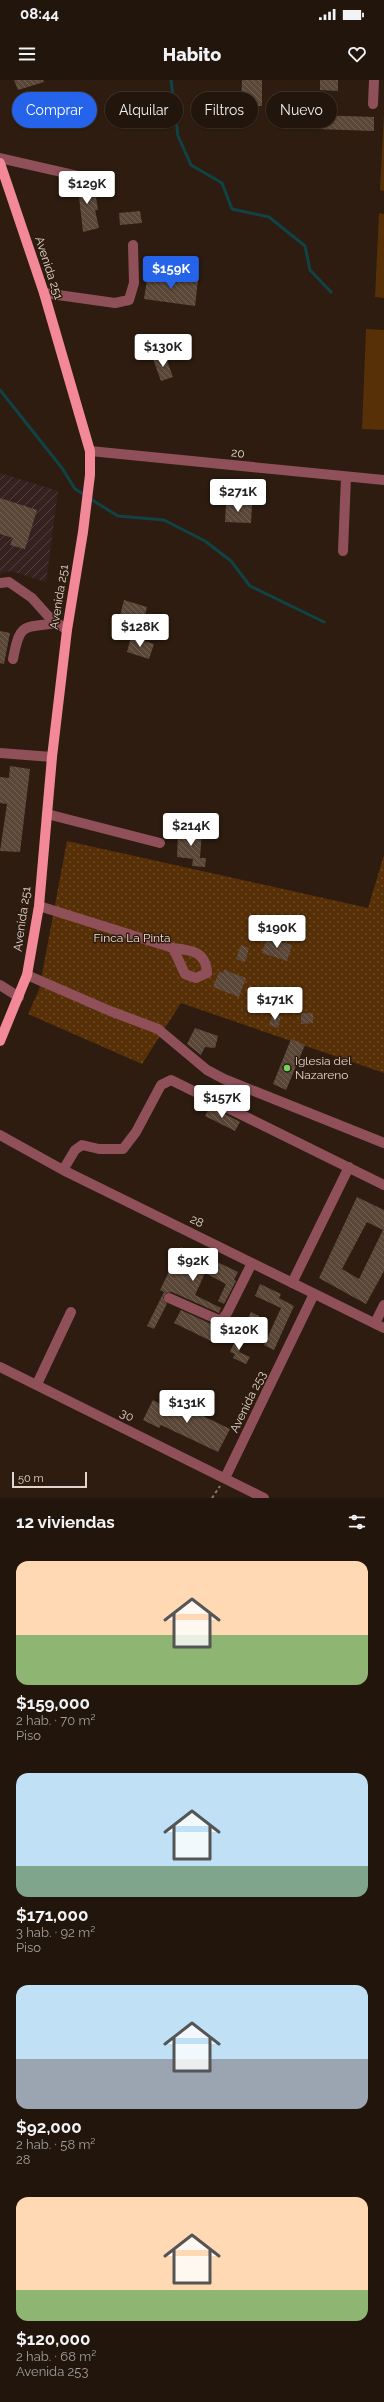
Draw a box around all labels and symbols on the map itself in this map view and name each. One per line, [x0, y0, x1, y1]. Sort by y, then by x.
pin: $129K [59, 171, 115, 205]
street label: Avenida 251 [32, 235, 66, 301]
pin: $159K [143, 256, 199, 290]
pin: $130K [135, 334, 191, 368]
street label: 20 [231, 445, 245, 461]
pin: $271K [210, 479, 266, 513]
street label: Avenida 251 [47, 564, 71, 630]
pin: $128K [112, 614, 168, 648]
pin: $214K [163, 813, 219, 847]
street label: Avenida 251 [11, 886, 33, 952]
pin: $190K [249, 915, 305, 949]
park label: Finca La Pinta [93, 931, 171, 945]
pin: $171K [247, 987, 303, 1021]
place label: Iglesia del Nazareno [295, 1054, 352, 1082]
marker: Iglesia del Nazareno [282, 1063, 292, 1073]
pin: $157K [194, 1085, 250, 1119]
street label: 28 [188, 1212, 206, 1230]
pin: $92K [169, 1248, 217, 1282]
pin: $120K [211, 1317, 267, 1351]
street label: Avenida 253 [227, 1369, 269, 1435]
pin: $131K [159, 1390, 215, 1424]
street label: 30 [118, 1406, 136, 1424]
scale bar [12, 1470, 87, 1489]

